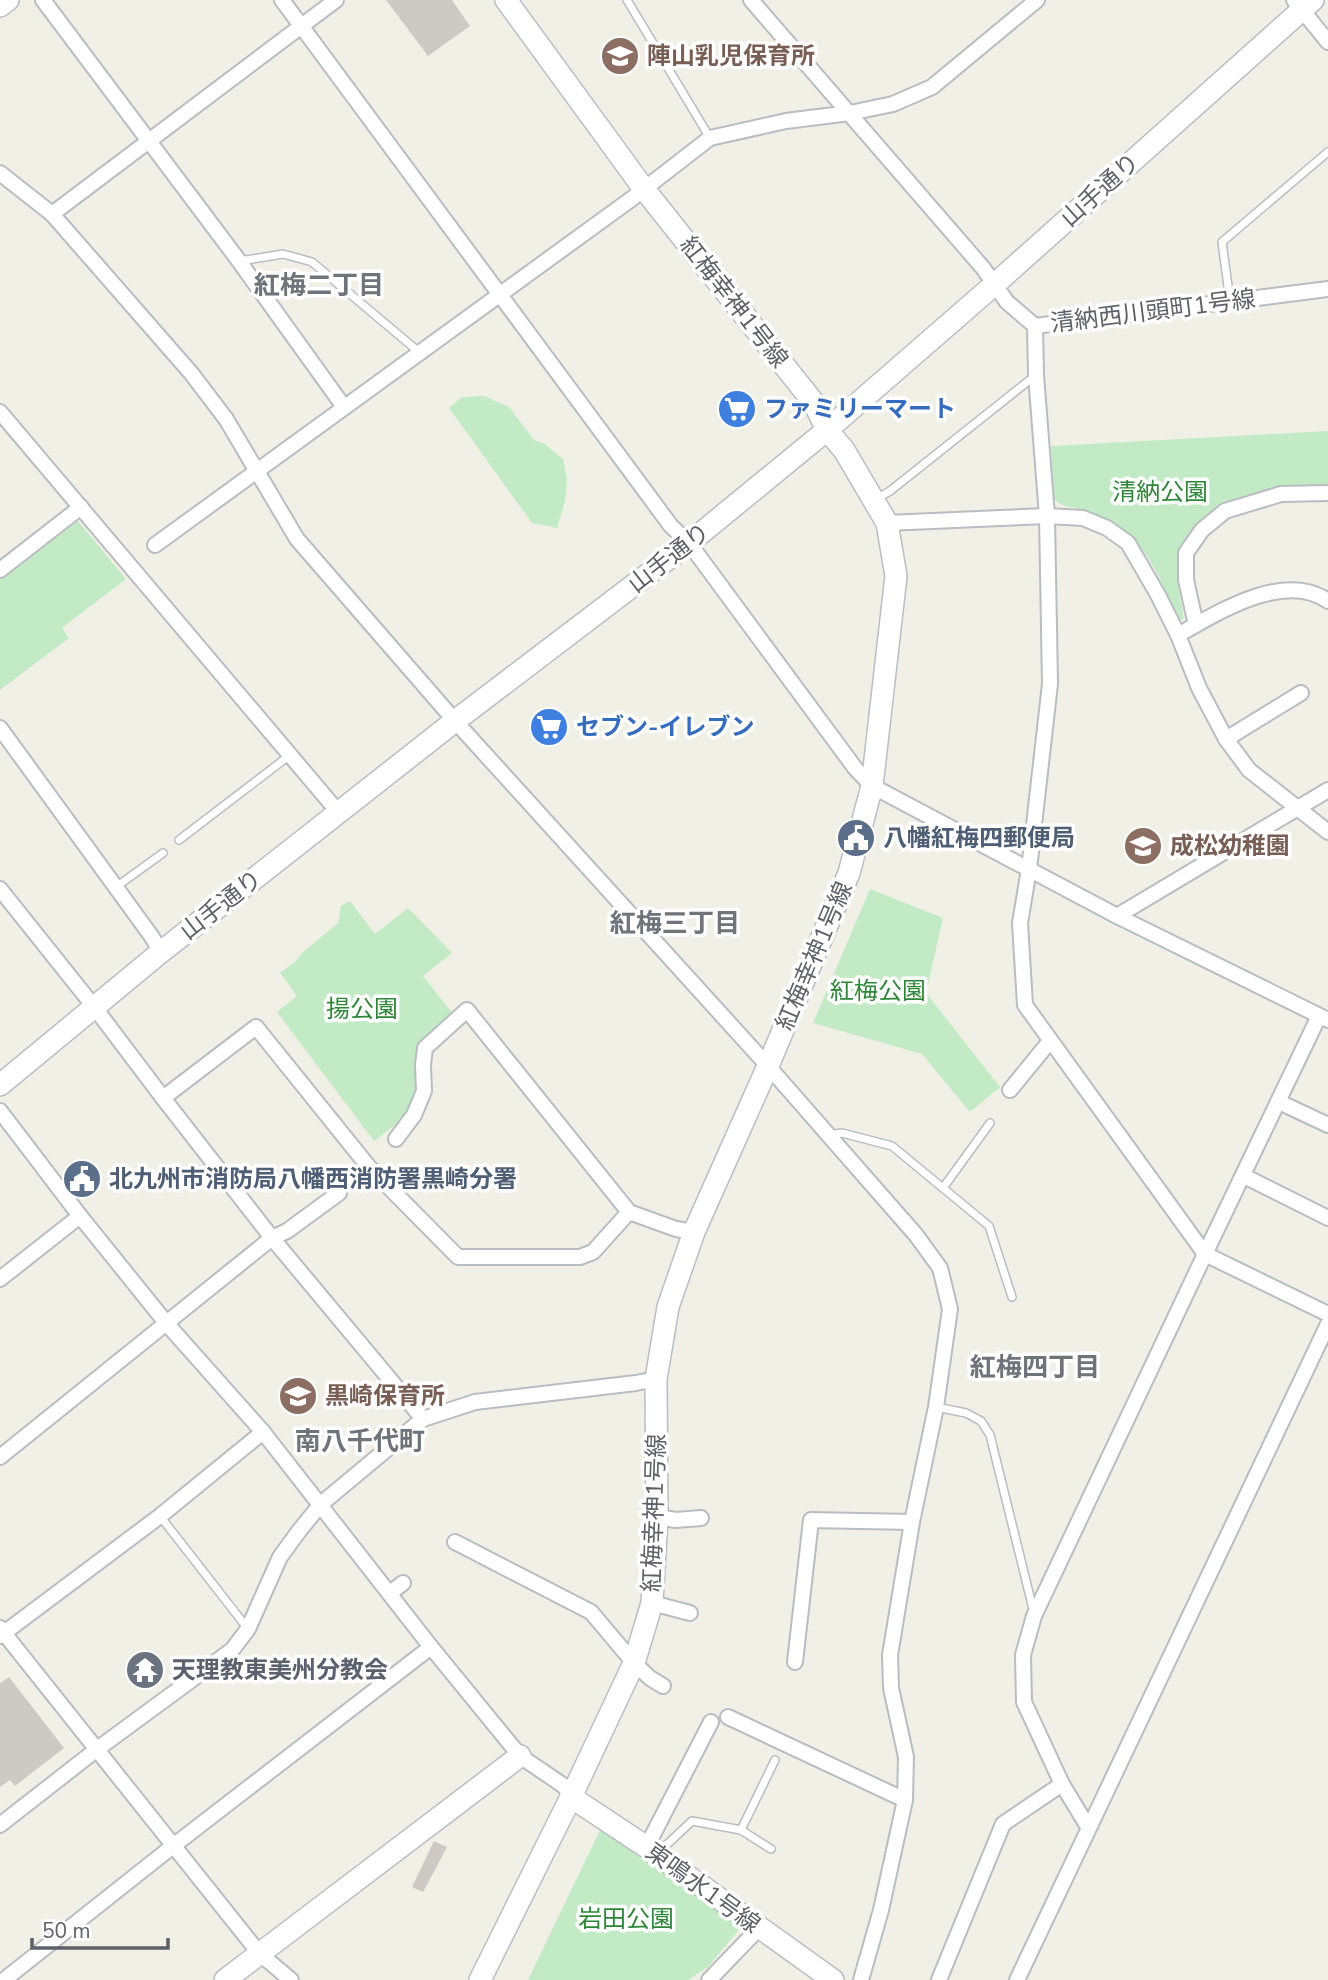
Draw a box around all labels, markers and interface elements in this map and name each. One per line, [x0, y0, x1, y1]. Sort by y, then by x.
school or university icon: 陣山乳児保育所 [599, 35, 641, 77]
place label: 陣山乳児保育所 [647, 40, 815, 72]
street label: 山手通り [1054, 146, 1146, 234]
street label: 紅梅幸神1号線 [673, 230, 795, 374]
district label: 紅梅二丁目 [254, 268, 384, 303]
street label: 清納西川頭町1号線 [1049, 283, 1257, 339]
supermarket icon: ファミリーマート [716, 388, 758, 430]
place label: ファミリーマート [764, 393, 956, 425]
park label: 清納公園 [1112, 476, 1208, 508]
street label: 山手通り [621, 516, 717, 600]
supermarket icon: セブン-イレブン [528, 706, 570, 748]
place label: セブン-イレブン [576, 711, 754, 743]
public building icon: 八幡紅梅四郵便局 [835, 817, 877, 859]
place label: 八幡紅梅四郵便局 [883, 822, 1075, 854]
school or university icon: 成松幼稚園 [1122, 825, 1164, 867]
place label: 成松幼稚園 [1170, 830, 1290, 862]
street label: 山手通り [173, 863, 269, 947]
street label: 紅梅幸神1号線 [768, 877, 860, 1035]
district label: 紅梅三丁目 [610, 906, 740, 941]
park label: 紅梅公園 [830, 975, 926, 1007]
park label: 揚公園 [326, 993, 398, 1025]
public building icon: 北九州市消防局八幡西消防署黒崎分署 [61, 1158, 103, 1200]
place label: 北九州市消防局八幡西消防署黒崎分署 [109, 1163, 517, 1195]
district label: 紅梅四丁目 [970, 1350, 1100, 1385]
school or university icon: 黒崎保育所 [277, 1375, 319, 1417]
place label: 黒崎保育所 [325, 1380, 445, 1412]
district label: 南八千代町 [295, 1424, 425, 1459]
street label: 紅梅幸神1号線 [635, 1433, 673, 1593]
temple icon: 天理教東美州分教会 [124, 1649, 166, 1691]
place label: 天理教東美州分教会 [172, 1654, 388, 1686]
street label: 東鳴水1号線 [639, 1836, 767, 1940]
park label: 岩田公園 [578, 1903, 674, 1935]
scale bar [32, 1906, 168, 1950]
text: 50 m [42, 1917, 91, 1945]

